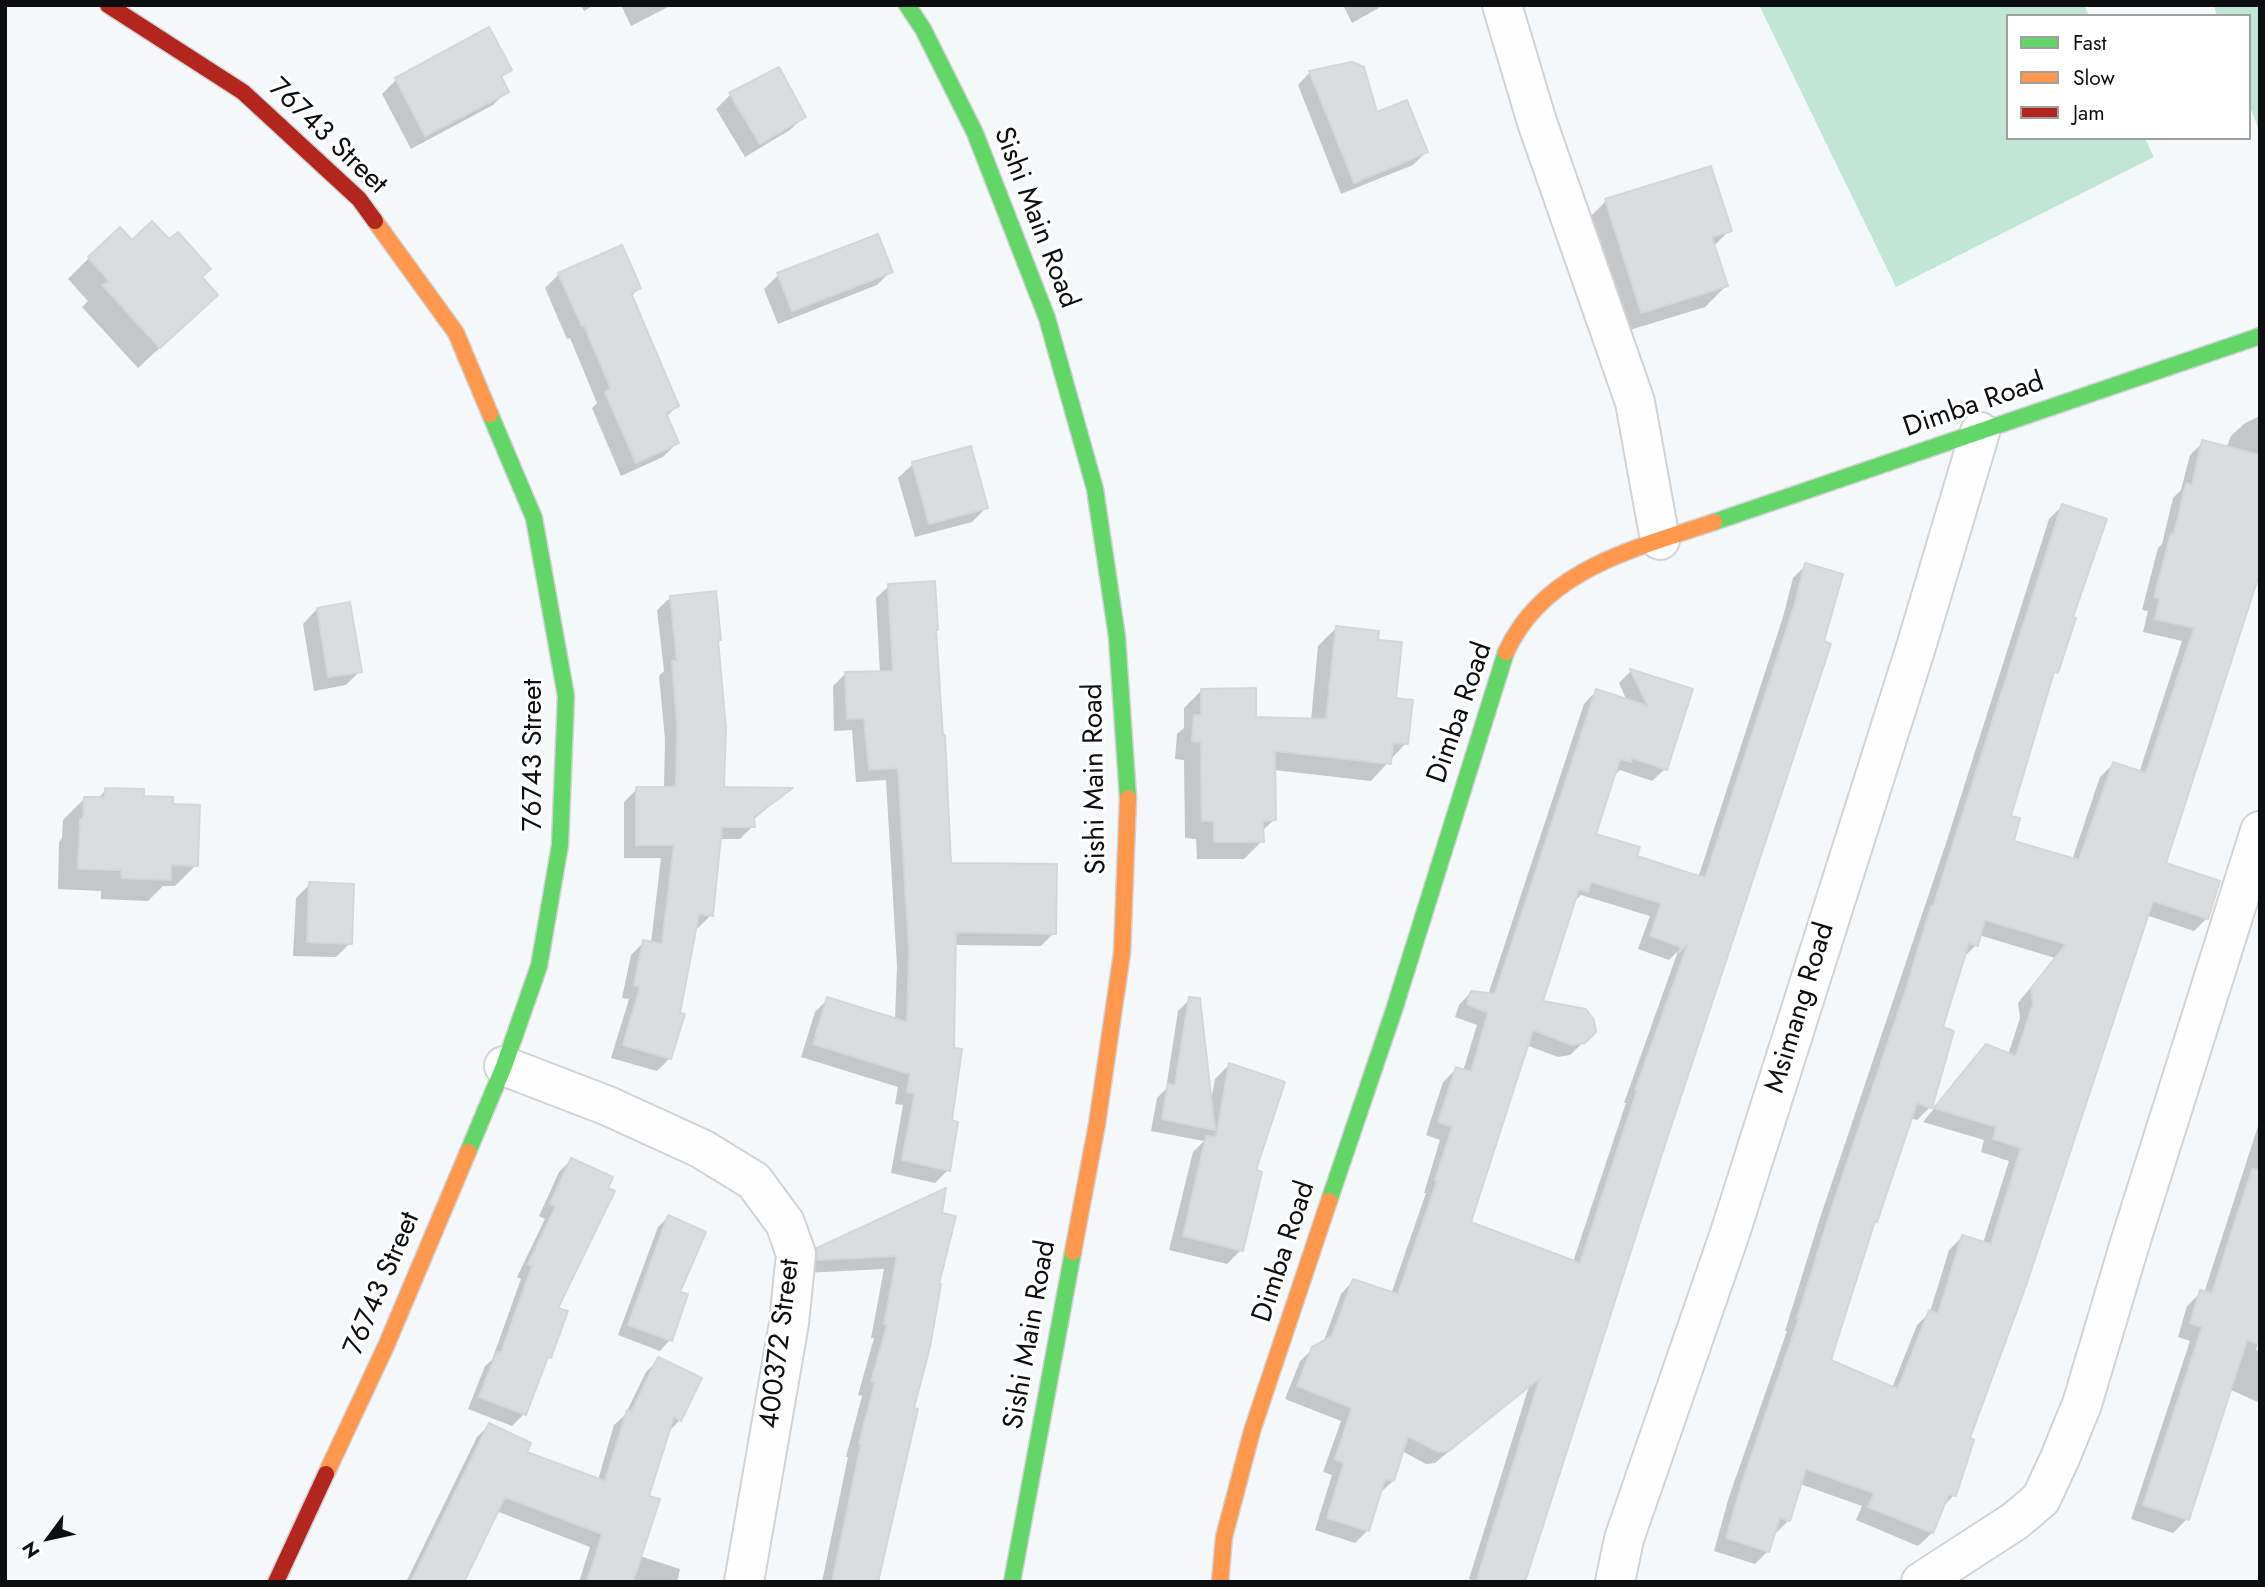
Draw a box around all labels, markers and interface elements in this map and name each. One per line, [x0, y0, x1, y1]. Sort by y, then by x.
legend [2006, 14, 2251, 140]
text: Fast [2073, 28, 2106, 58]
text: Slow [2073, 63, 2115, 93]
street label: 76743 Street [261, 72, 393, 202]
text: Jam [2073, 98, 2105, 128]
street label: Sishi Main Road [985, 123, 1085, 313]
street label: Dimba Road [1899, 366, 2049, 446]
street label: Dimba Road [1421, 638, 1501, 788]
street label: 76743 Street [517, 679, 551, 831]
street label: Sishi Main Road [1078, 683, 1114, 875]
street label: Msimang Road [1759, 919, 1843, 1097]
street label: Dimba Road [1246, 1177, 1324, 1327]
street label: 76743 Street [338, 1207, 428, 1361]
street label: Sishi Main Road [998, 1238, 1064, 1432]
street label: 400372 Street [754, 1257, 808, 1431]
north arrow [14, 1503, 84, 1573]
text: N [16, 1536, 46, 1563]

